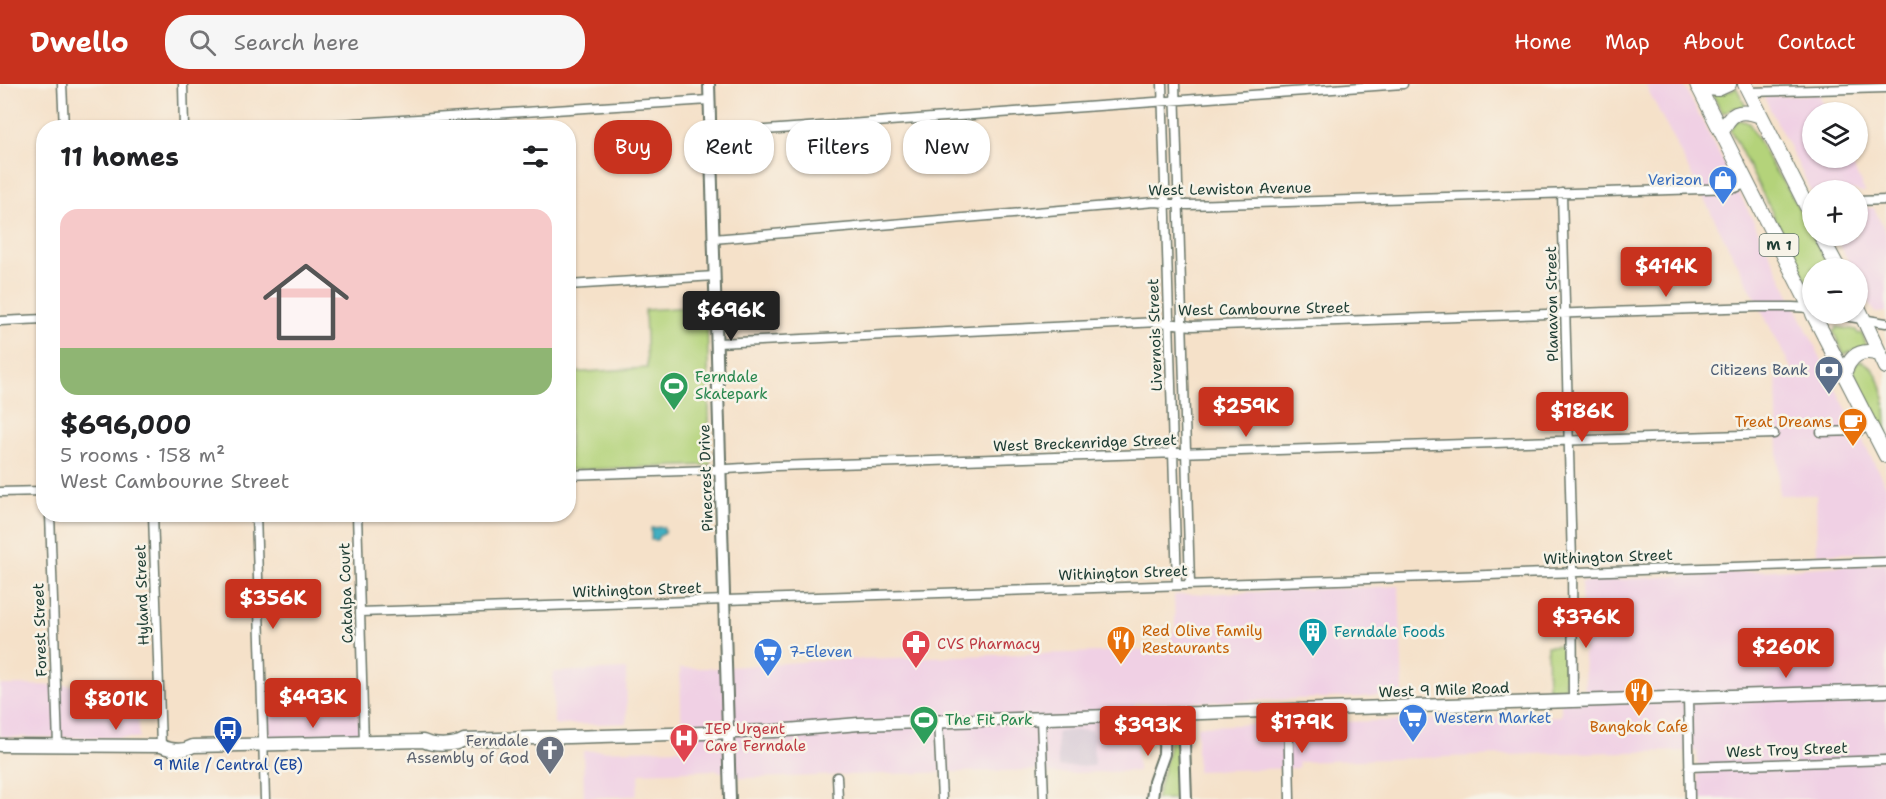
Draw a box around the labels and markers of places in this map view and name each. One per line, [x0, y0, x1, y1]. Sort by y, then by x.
shop icon: Verizon [1707, 164, 1739, 206]
place label: Verizon [1648, 170, 1702, 190]
pin: $414K [1624, 247, 1708, 298]
pin: $696K [689, 291, 773, 342]
bank icon: Citizens Bank [1813, 354, 1845, 396]
place label: Citizens Bank [1710, 360, 1808, 380]
place label: Ferndale Skatepark [695, 367, 768, 404]
sports icon: Ferndale Skatepark [658, 370, 690, 412]
pin: $259K [1204, 387, 1288, 438]
pin: $186K [1540, 392, 1624, 443]
cafe icon: Treat Dreams [1837, 406, 1869, 448]
place label: Treat Dreams [1735, 412, 1832, 432]
pin: $356K [231, 579, 315, 630]
pin: $376K [1544, 598, 1628, 649]
building icon: Ferndale Foods [1297, 616, 1329, 658]
place label: Red Olive Family Restaurants [1142, 621, 1263, 658]
place label: Ferndale Foods [1334, 622, 1445, 642]
restaurant icon: Red Olive Family Restaurants [1105, 624, 1137, 666]
pharmacy icon: CVS Pharmacy [900, 628, 932, 670]
pin: $260K [1744, 628, 1828, 679]
place label: CVS Pharmacy [937, 634, 1040, 654]
supermarket icon: 7-Eleven [752, 636, 784, 678]
place label: 7-Eleven [789, 642, 852, 662]
restaurant icon: Bangkok Cafe [1623, 676, 1655, 718]
pin: $493K [271, 678, 355, 729]
pin: $801K [74, 680, 158, 731]
supermarket icon: Western Market [1397, 702, 1429, 744]
pin: $179K [1260, 703, 1344, 754]
sports icon: The Fit Park [908, 704, 940, 746]
pin: $393K [1106, 706, 1190, 757]
place label: Western Market [1434, 708, 1551, 728]
place label: The Fit Park [945, 710, 1033, 730]
bus stop icon: 9 Mile / Central (EB) [212, 714, 244, 756]
place label: Bangkok Cafe [1590, 717, 1688, 737]
place label: IEP Urgent Care Ferndale [705, 719, 806, 756]
hospital icon: IEP Urgent Care Ferndale [668, 722, 700, 764]
place label: Ferndale Assembly of God [406, 731, 529, 768]
church icon: Ferndale Assembly of God [534, 734, 566, 776]
place label: 9 Mile / Central (EB) [153, 755, 303, 775]

